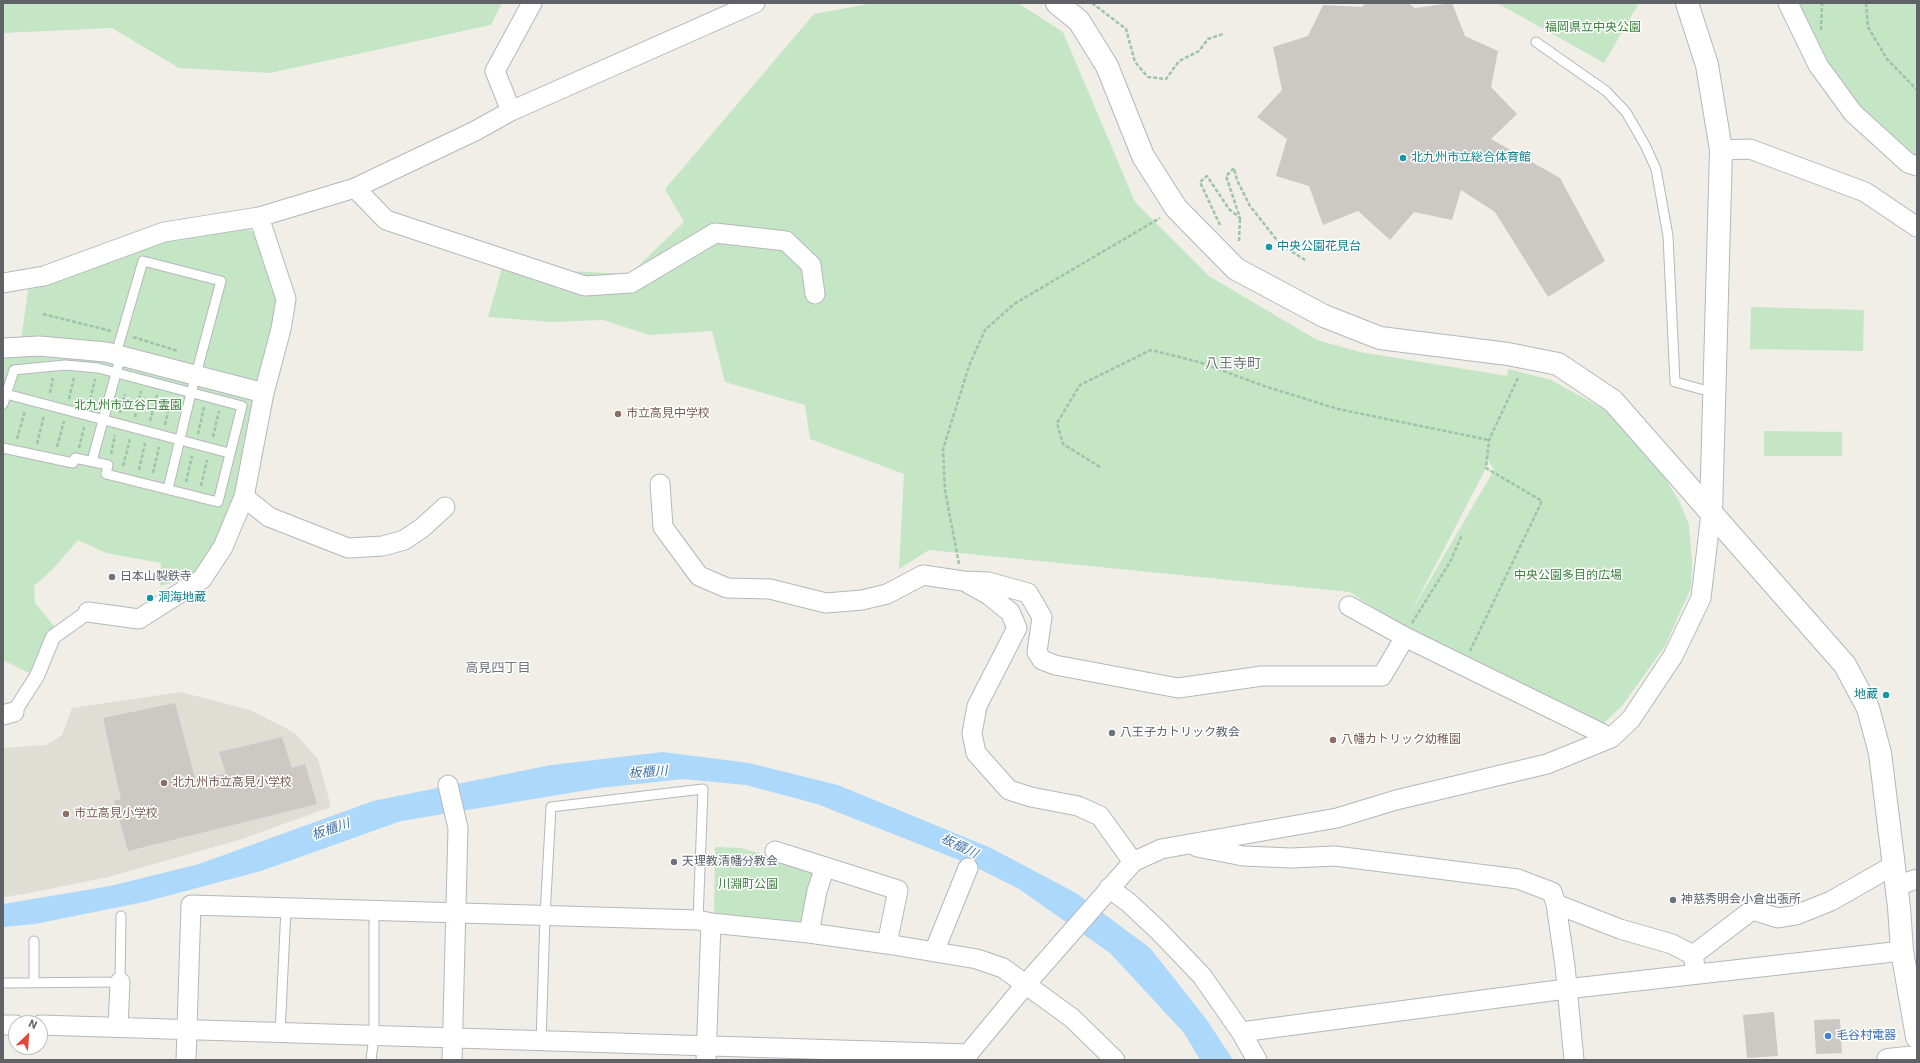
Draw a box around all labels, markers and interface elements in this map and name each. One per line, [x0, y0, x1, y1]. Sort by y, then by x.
park label: 福岡県立中央公園 [1545, 21, 1641, 35]
place label: 北九州市立総合体育館 [1411, 151, 1531, 165]
marker: 北九州市立総合体育館 [1398, 153, 1408, 163]
place label: 中央公園花見台 [1277, 240, 1361, 254]
marker: 中央公園花見台 [1264, 242, 1274, 252]
district label: 八王寺町 [1205, 356, 1261, 372]
park label: 北九州市立谷口霊園 [74, 399, 182, 413]
place label: 市立高見中学校 [626, 407, 710, 421]
marker: 市立高見中学校 [613, 409, 623, 419]
park label: 中央公園多目的広場 [1514, 569, 1622, 583]
place label: 日本山製鉄寺 [120, 570, 192, 584]
marker: 日本山製鉄寺 [107, 572, 117, 582]
place label: 洞海地蔵 [158, 591, 206, 605]
marker: 洞海地蔵 [145, 593, 155, 603]
district label: 高見四丁目 [466, 661, 530, 677]
place label: 地蔵 [1854, 688, 1878, 702]
marker: 地蔵 [1881, 690, 1891, 700]
place label: 八王子カトリック教会 [1120, 726, 1240, 740]
marker: 八王子カトリック教会 [1107, 728, 1117, 738]
place label: 八幡カトリック幼稚園 [1341, 733, 1461, 747]
marker: 八幡カトリック幼稚園 [1328, 735, 1338, 745]
water label: 板櫃川 [628, 764, 668, 782]
place label: 北九州市立高見小学校 [172, 776, 292, 790]
marker: 北九州市立高見小学校 [159, 778, 169, 788]
place label: 市立高見小学校 [74, 807, 158, 821]
marker: 市立高見小学校 [61, 809, 71, 819]
water label: 板櫃川 [310, 816, 352, 844]
water label: 板櫃川 [938, 831, 980, 863]
place label: 天理教清幡分教会 [682, 855, 778, 869]
marker: 天理教清幡分教会 [669, 857, 679, 867]
park label: 川淵町公園 [718, 878, 778, 892]
place label: 神慈秀明会小倉出張所 [1681, 893, 1801, 907]
marker: 神慈秀明会小倉出張所 [1668, 895, 1678, 905]
north arrow [8, 1015, 48, 1055]
text: N [27, 1017, 39, 1032]
place label: 毛谷村電器 [1836, 1029, 1896, 1043]
marker: 毛谷村電器 [1823, 1031, 1833, 1041]

